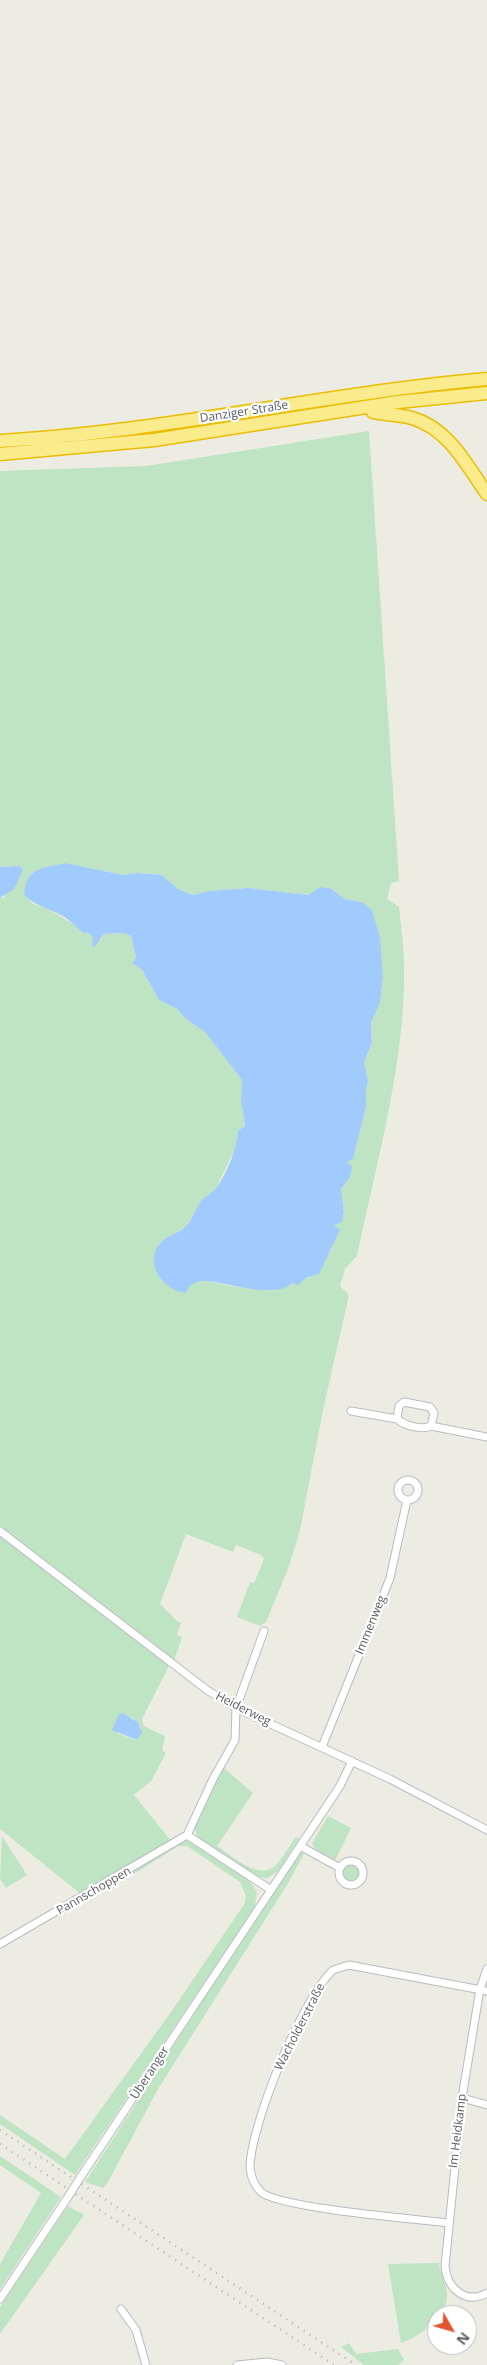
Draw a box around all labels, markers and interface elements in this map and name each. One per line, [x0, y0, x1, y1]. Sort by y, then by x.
street label: Danziger Straße [199, 398, 289, 426]
street label: Immenweg [353, 1593, 389, 1657]
street label: Heiderweg [213, 1689, 273, 1729]
street label: Pannschoppen [54, 1864, 134, 1918]
street label: Wacholderstraße [272, 1981, 328, 2073]
street label: Überanger [128, 2044, 172, 2102]
street label: Im Heidkamp [446, 2093, 470, 2169]
north arrow [427, 2305, 477, 2355]
text: N [452, 2329, 474, 2349]

